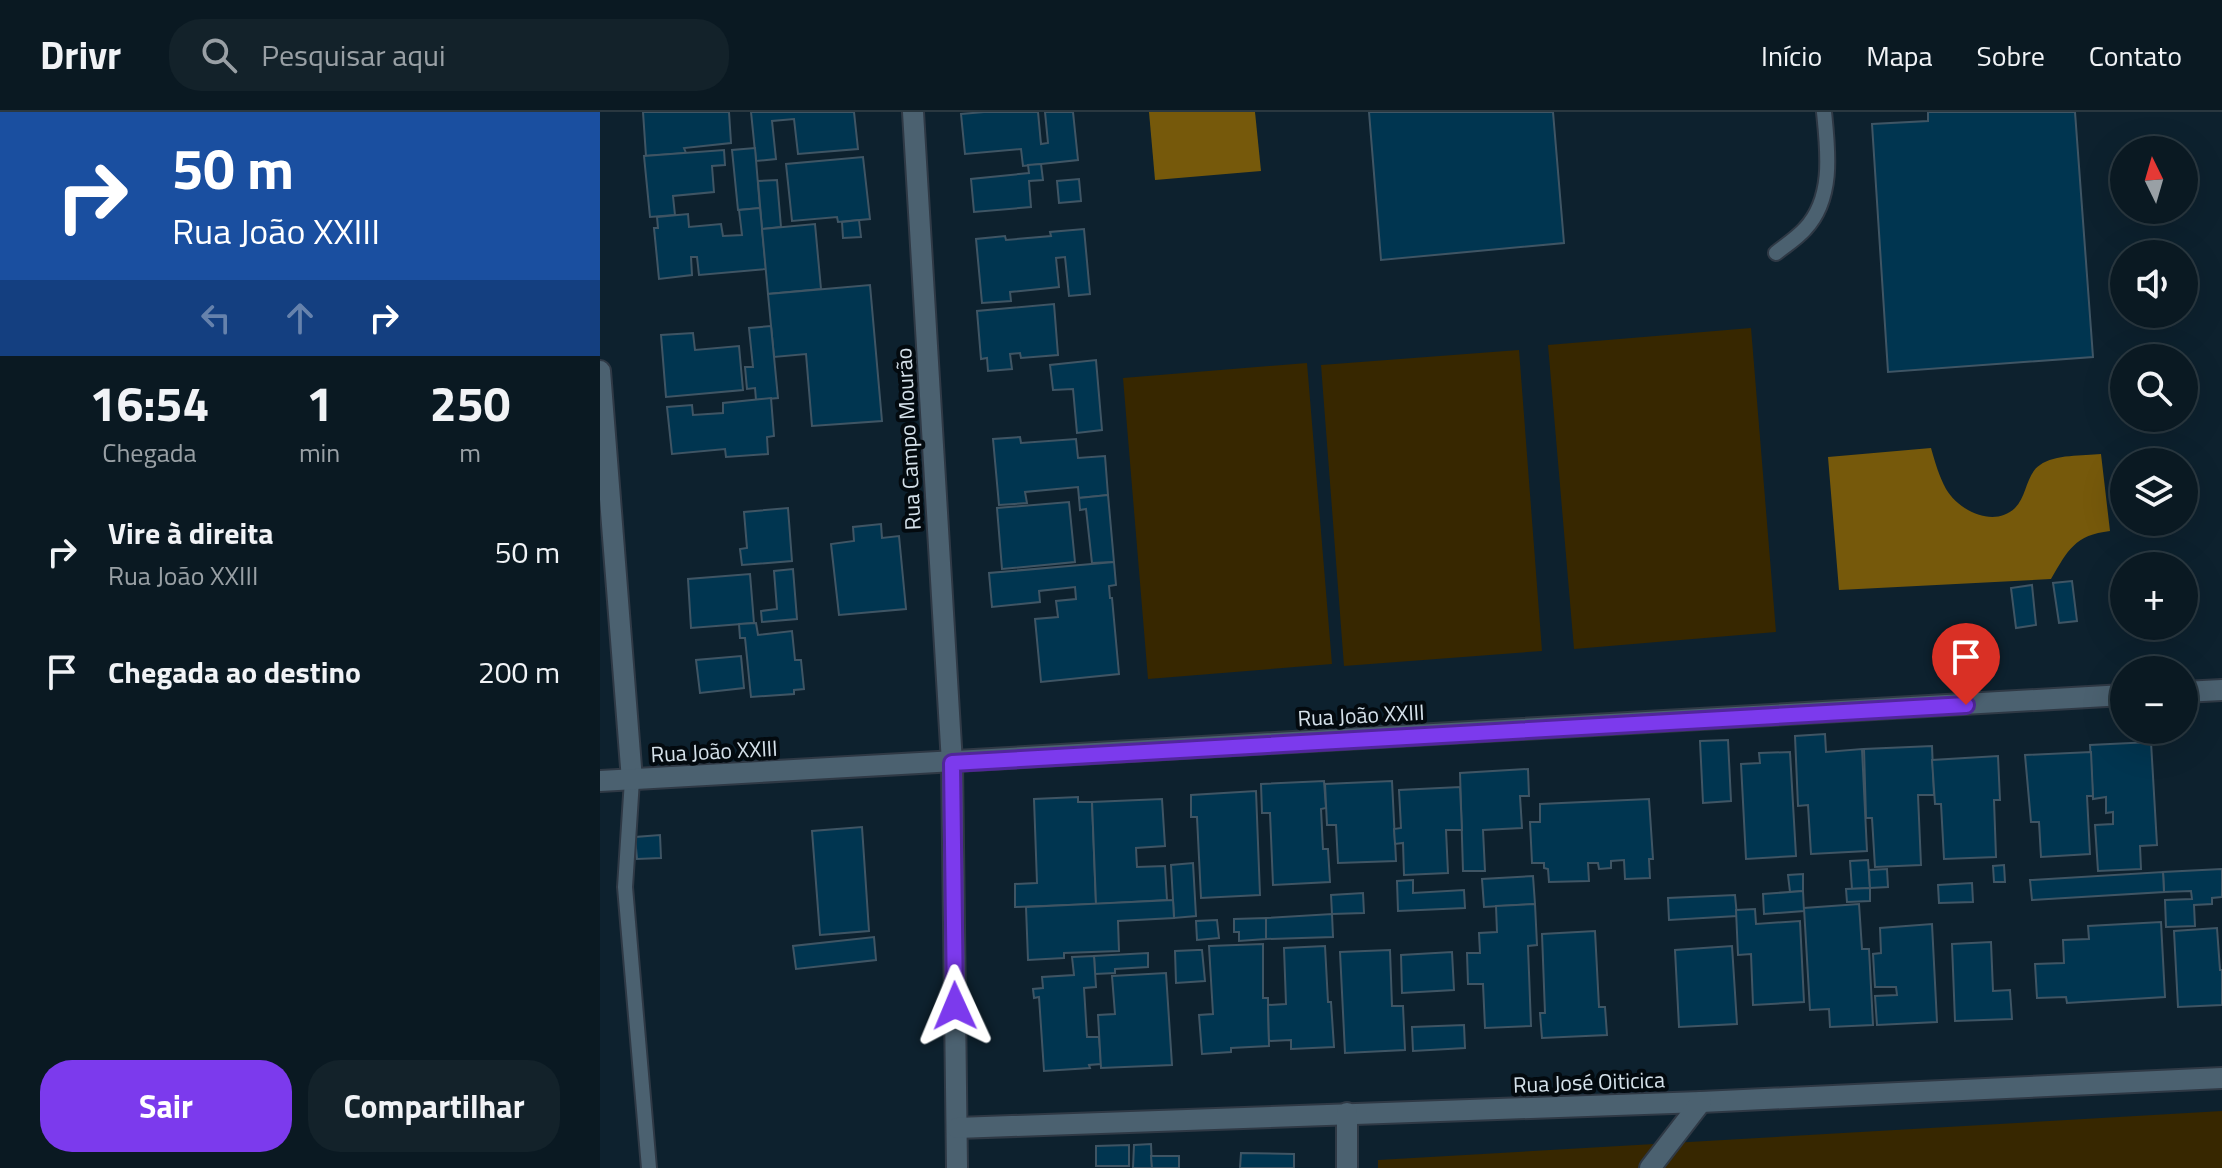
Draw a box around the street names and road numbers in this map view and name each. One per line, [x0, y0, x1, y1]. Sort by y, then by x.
street label: Rua Campo Mourão [886, 347, 930, 531]
street label: Rua João XXIII [1297, 695, 1425, 735]
street label: Rua João XXIII [650, 731, 778, 771]
street label: Rua José Oiticica [1512, 1062, 1666, 1102]

